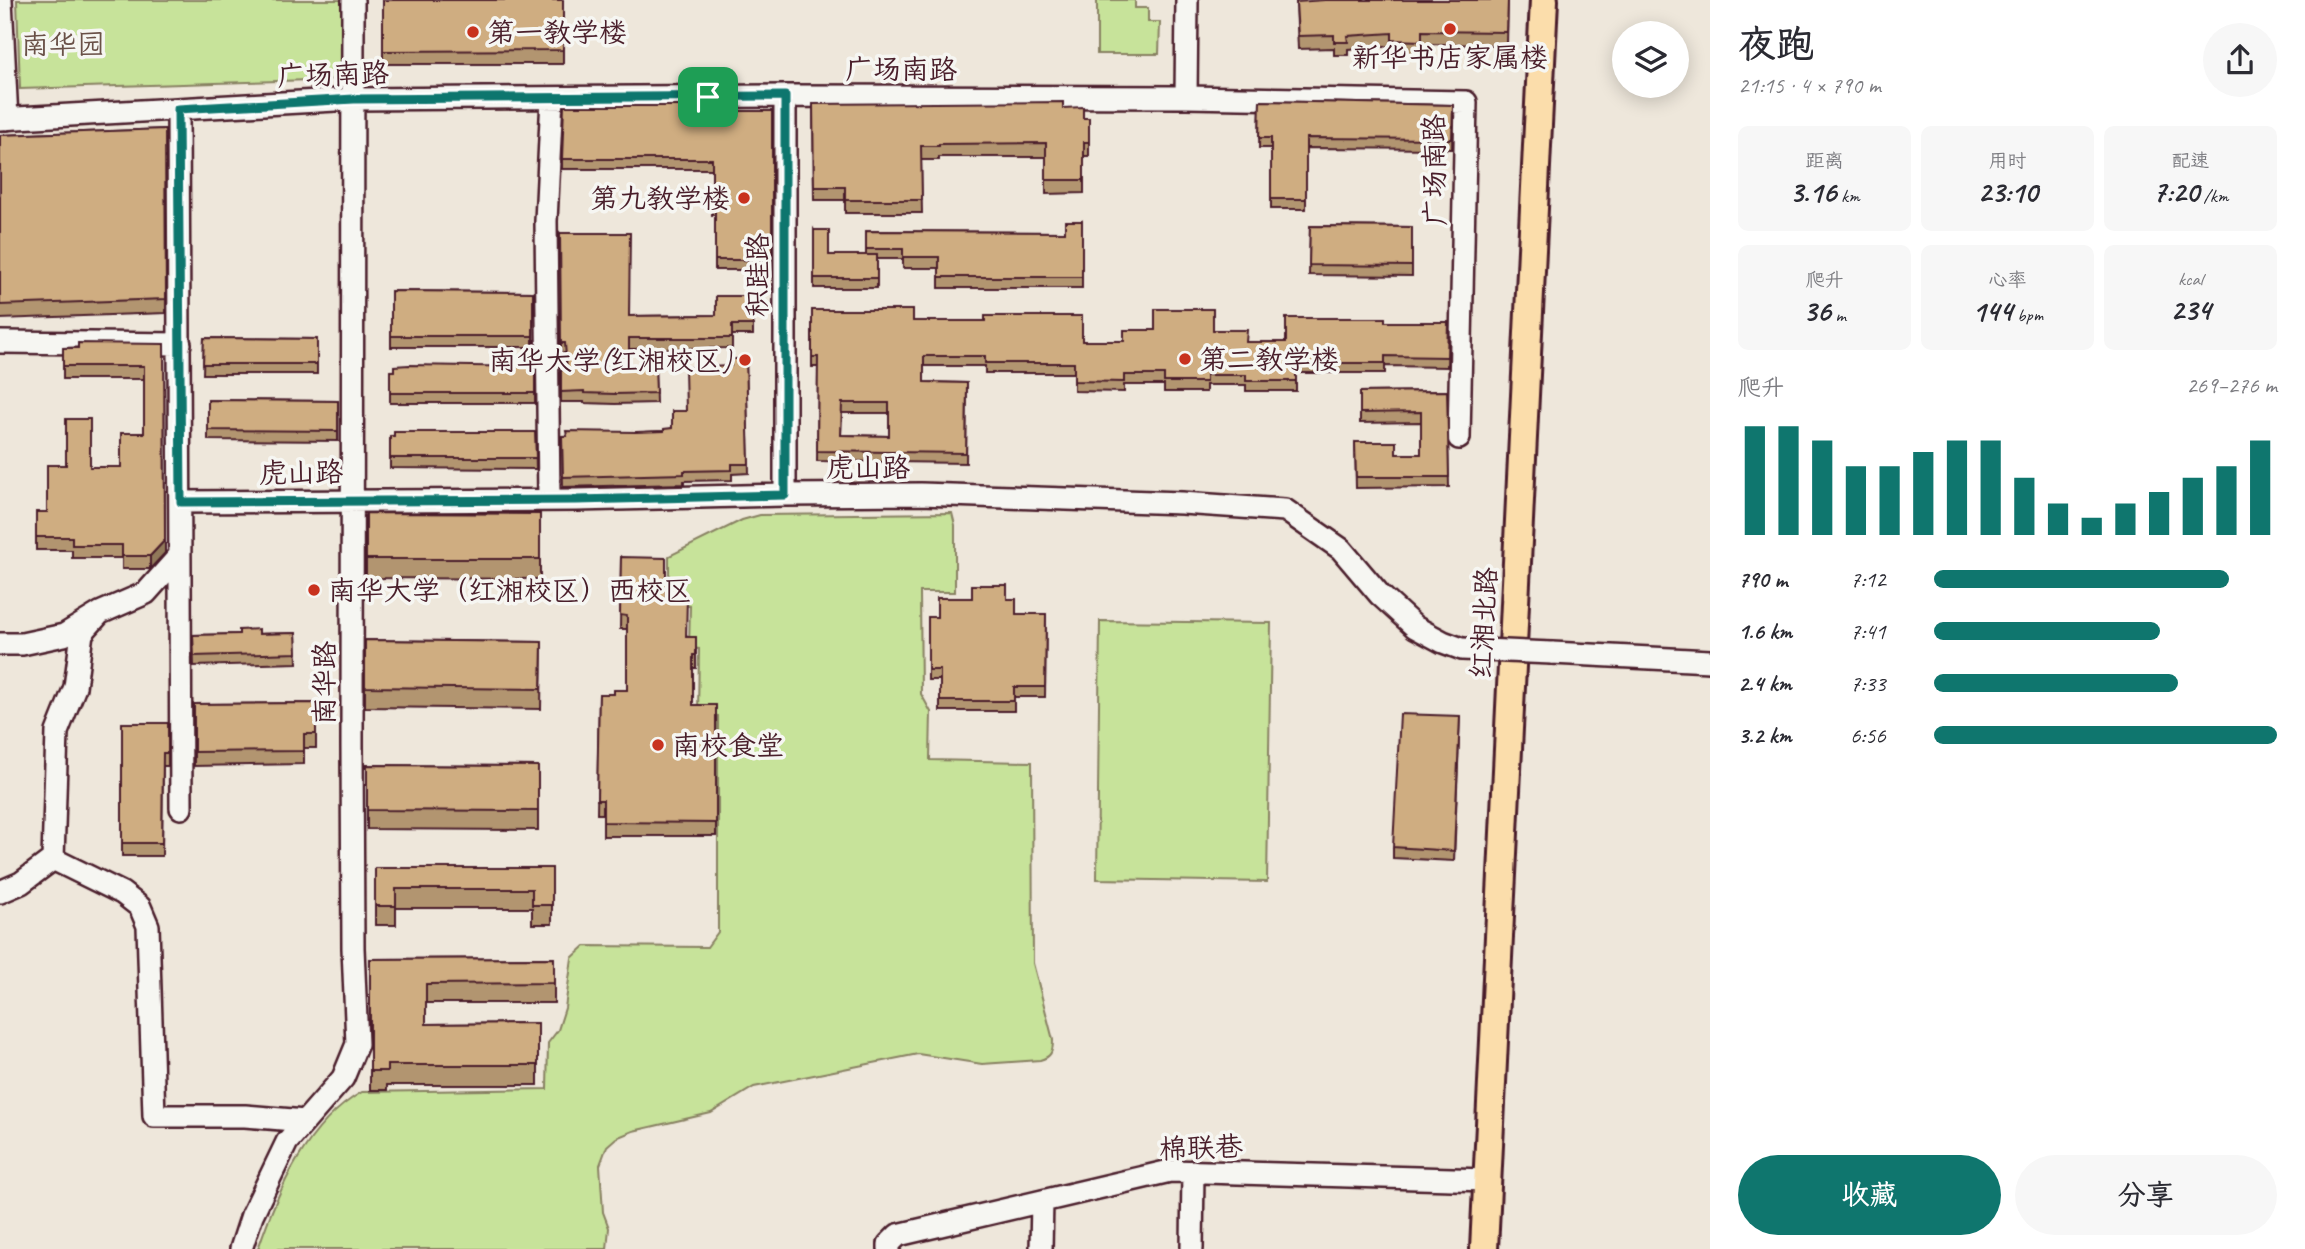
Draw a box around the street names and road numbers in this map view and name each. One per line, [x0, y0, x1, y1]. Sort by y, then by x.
street label: 广场南路 [845, 52, 957, 87]
street label: 广场南路 [276, 55, 390, 94]
street label: 广场南路 [1416, 114, 1453, 226]
street label: 积跬路 [740, 233, 775, 317]
street label: 虎山路 [826, 450, 910, 485]
street label: 虎山路 [259, 454, 343, 491]
street label: 红湘北路 [1463, 566, 1504, 680]
street label: 南华路 [307, 641, 342, 725]
street label: 棉联巷 [1158, 1129, 1245, 1166]

